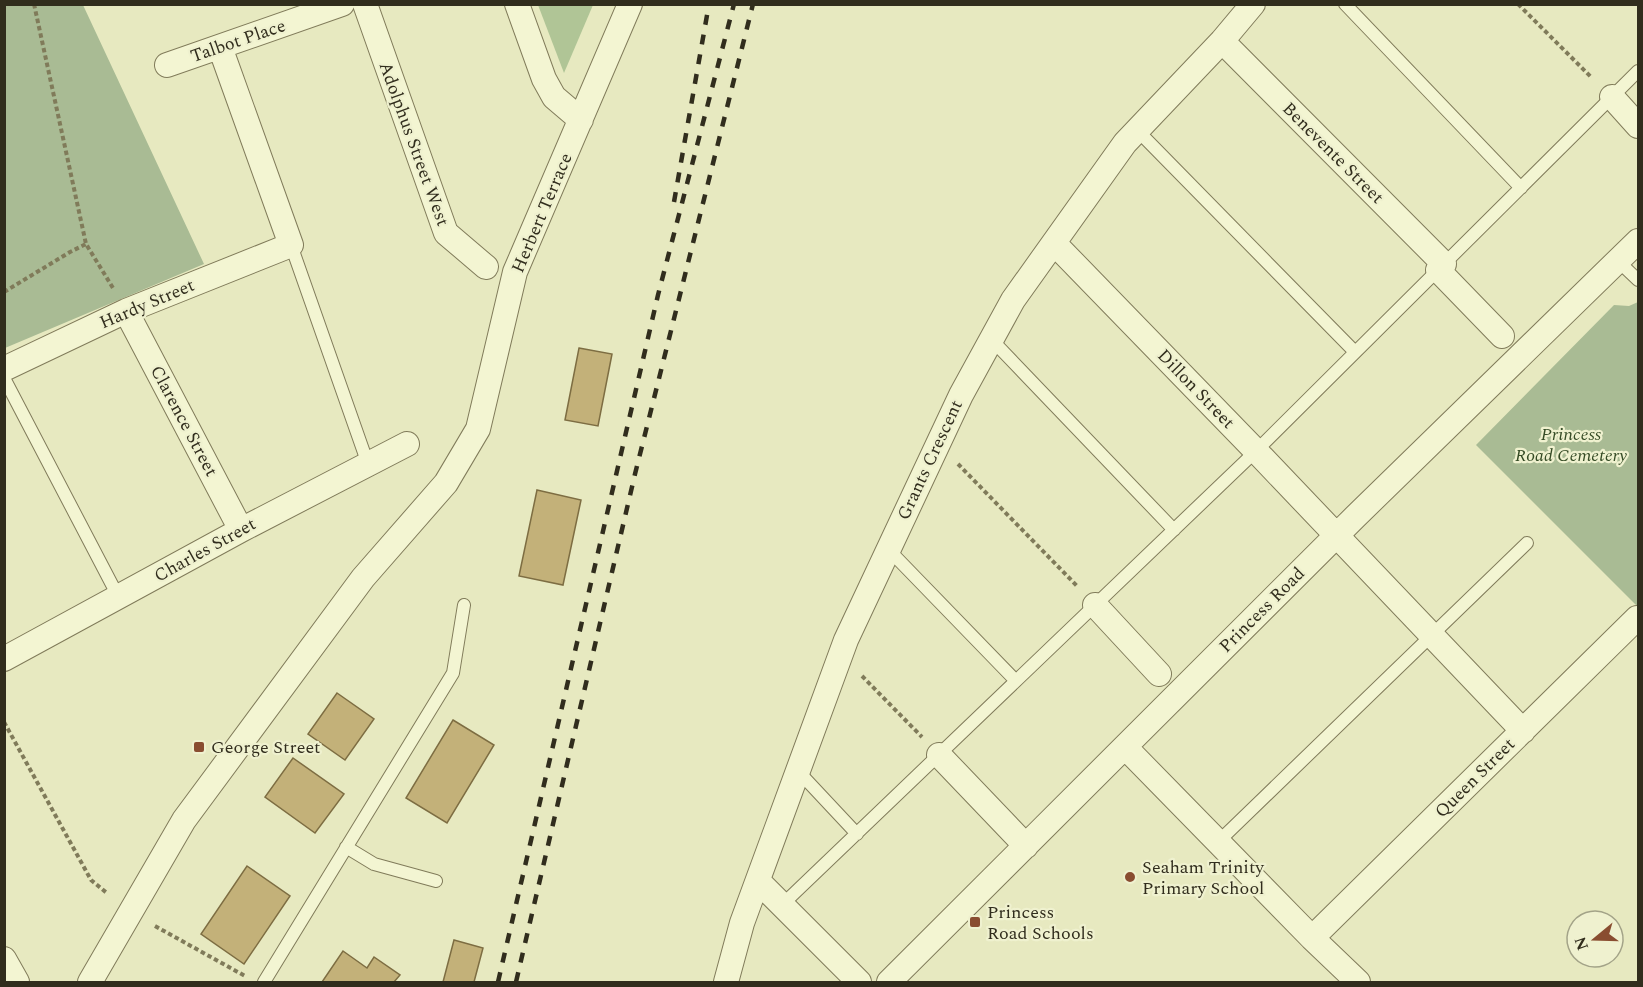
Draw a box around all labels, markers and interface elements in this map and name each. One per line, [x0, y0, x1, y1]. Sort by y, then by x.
street label: Talbot Place [187, 12, 289, 70]
street label: Adolphus Street West [372, 58, 456, 230]
street label: Benevente Street [1276, 96, 1390, 210]
street label: Herbert Terrace [505, 149, 579, 277]
street label: Hardy Street [95, 272, 199, 336]
street label: Dillon Street [1151, 343, 1241, 435]
street label: Clarence Street [143, 361, 225, 481]
street label: Grants Crescent [890, 395, 970, 525]
park label: Princess Road Cemetery [1515, 421, 1627, 469]
street label: Charles Street [149, 511, 261, 589]
street label: Princess Road [1213, 561, 1311, 659]
street label: Queen Street [1429, 732, 1521, 824]
place label: George Street [211, 734, 321, 761]
marker: George Street [192, 740, 206, 754]
place label: Seaham Trinity Primary School [1142, 854, 1265, 902]
marker: Seaham Trinity Primary School [1123, 870, 1137, 884]
place label: Princess Road Schools [987, 899, 1094, 947]
north arrow [1565, 909, 1625, 969]
marker: Princess Road Schools [968, 915, 982, 929]
text: N [1568, 933, 1595, 954]

